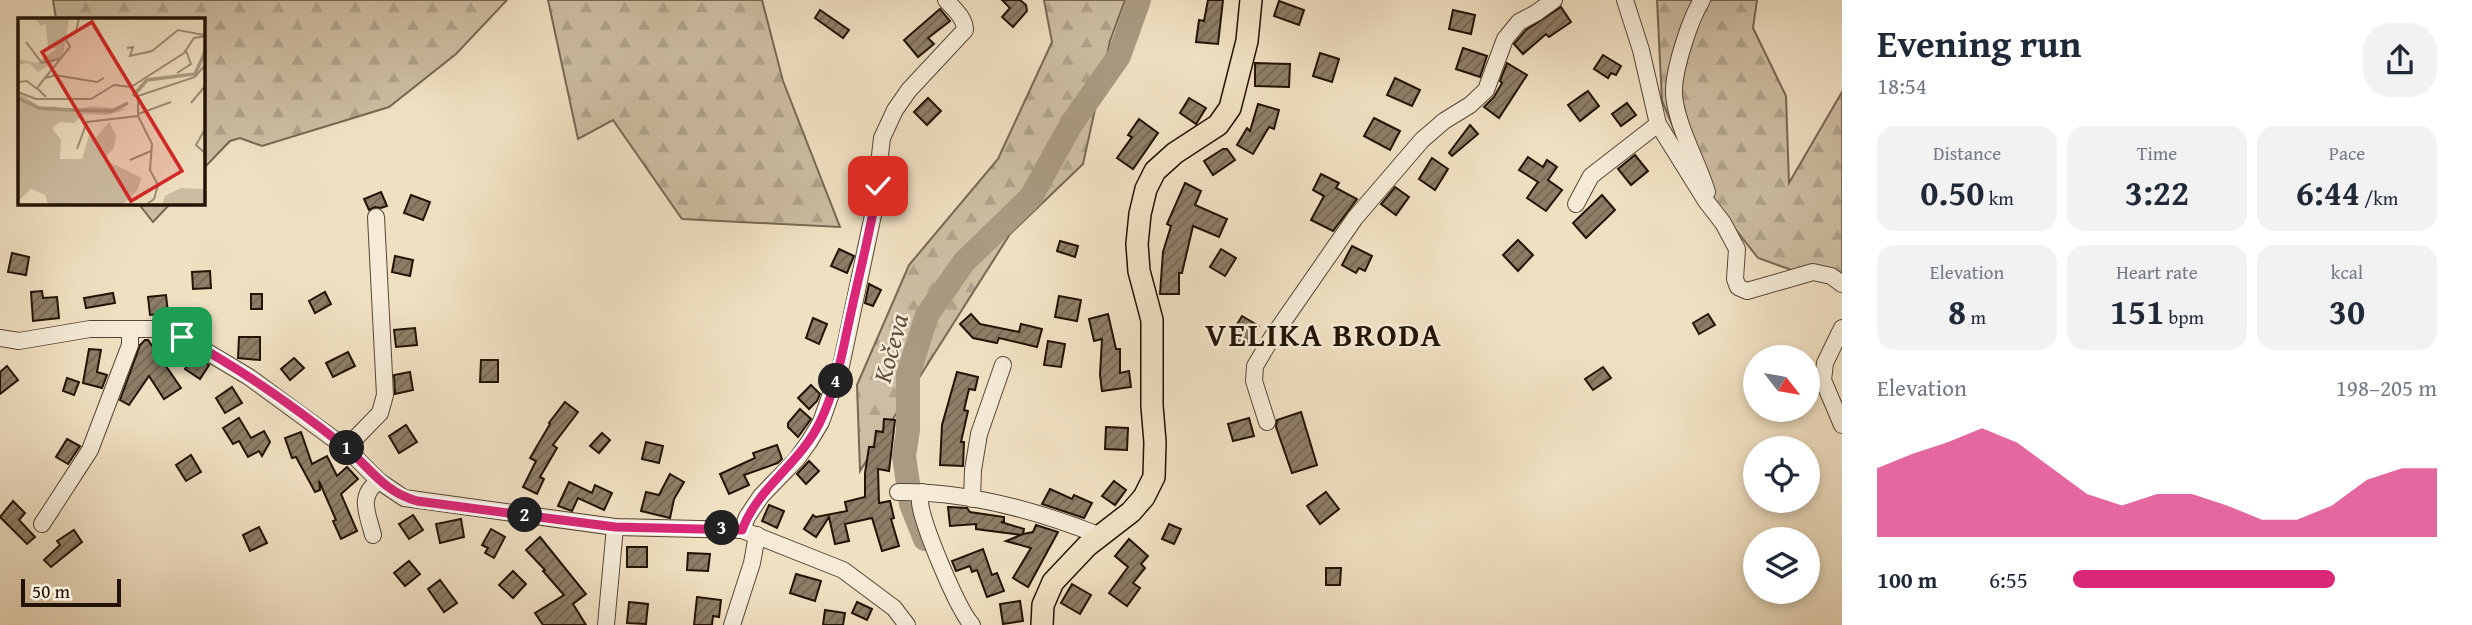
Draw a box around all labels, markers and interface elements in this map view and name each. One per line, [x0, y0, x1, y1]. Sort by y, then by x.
text: Evening run [1877, 15, 2081, 71]
inset map [18, 18, 205, 205]
button: share [2363, 23, 2437, 97]
text: 18:54 [1877, 69, 1927, 102]
text: Distance [1933, 139, 2001, 167]
text: Time [2137, 139, 2177, 167]
text: Pace [2329, 139, 2365, 167]
pin [848, 156, 908, 216]
icon: check [859, 167, 897, 205]
text: 0.50 [1920, 167, 1984, 218]
text: 3:22 [2125, 167, 2189, 218]
text: 6:44 [2296, 167, 2360, 218]
text: km [1984, 184, 2014, 212]
text: /km [2360, 184, 2398, 212]
text: Elevation [1930, 258, 2004, 286]
text: Heart rate [2116, 258, 2198, 286]
text: kcal [2331, 258, 2363, 286]
text: 8 [1948, 286, 1966, 337]
text: 151 [2110, 286, 2164, 337]
text: 30 [2329, 286, 2365, 337]
text: m [1966, 303, 1986, 331]
text: bpm [2164, 303, 2204, 331]
pin [152, 307, 212, 367]
water label: Kočeva [862, 309, 918, 388]
district label: VELIKA BRODA [1205, 311, 1443, 358]
icon: arrive [163, 318, 201, 356]
north arrow [1743, 345, 1820, 422]
map controls [1743, 345, 1820, 604]
pin: 4 [818, 364, 854, 398]
text: 4 [831, 366, 840, 394]
text: Elevation [1877, 371, 1967, 404]
text: 198–205 m [2336, 371, 2437, 404]
pin: 1 [330, 430, 364, 466]
text: 1 [342, 433, 351, 461]
button: locate [1743, 436, 1820, 513]
pin: 2 [508, 498, 542, 532]
text: 2 [520, 500, 529, 528]
pin: 3 [704, 510, 740, 546]
text: 3 [717, 513, 726, 541]
button: layers [1743, 527, 1820, 604]
text: 100 m [1877, 563, 1938, 596]
text: 6:55 [1989, 563, 2028, 596]
scale bar [21, 576, 121, 608]
text: 50 m [32, 577, 70, 605]

